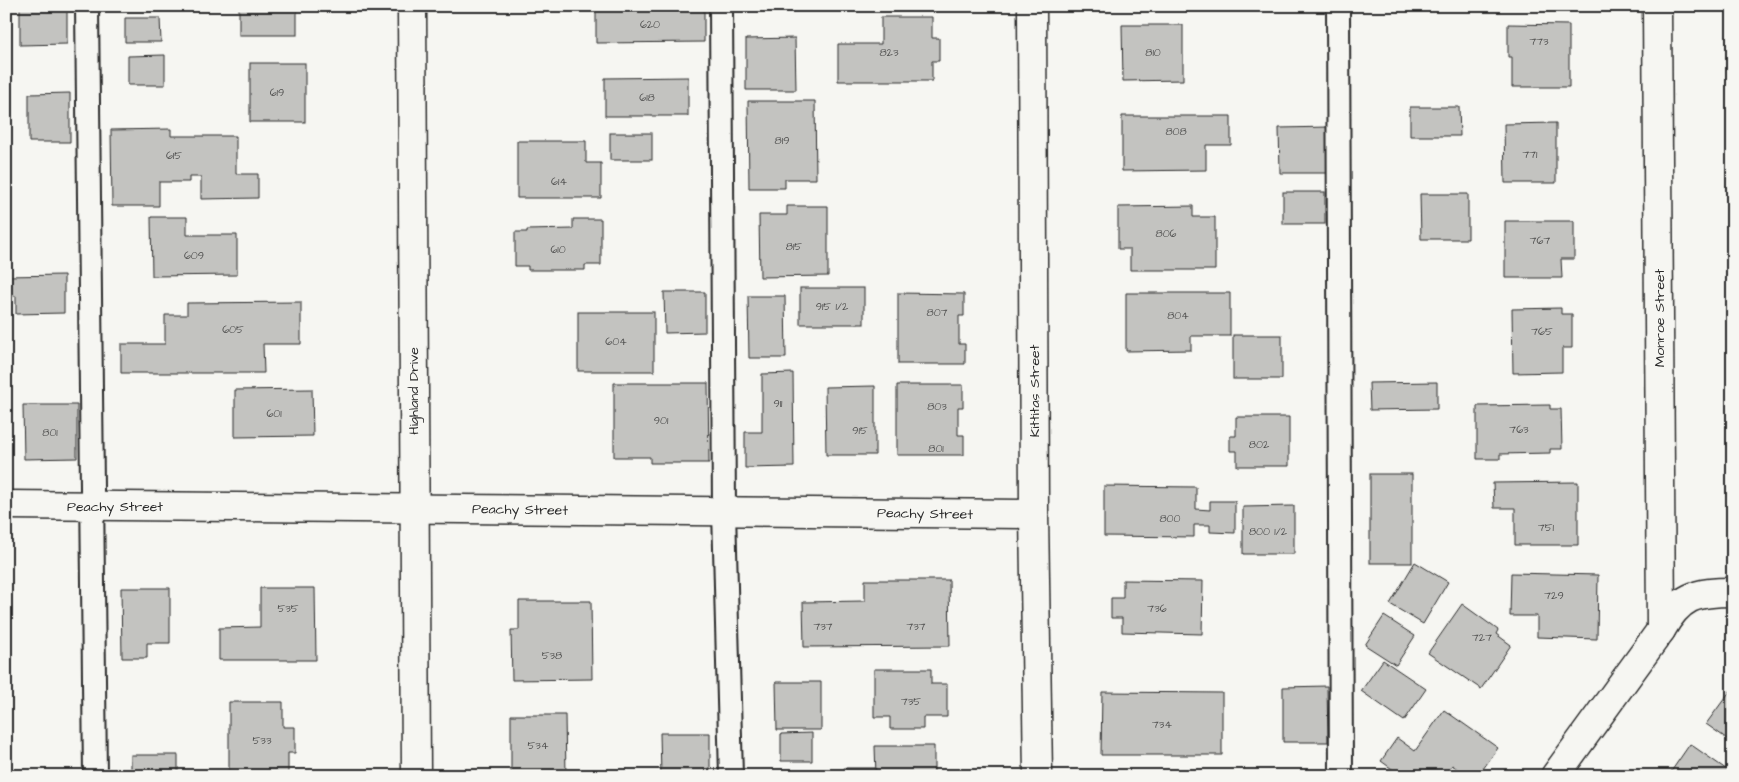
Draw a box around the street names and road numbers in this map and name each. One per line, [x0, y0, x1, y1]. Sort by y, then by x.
street label: Monroe Street [1650, 268, 1670, 367]
street label: Kittitas Street [1025, 344, 1045, 437]
street label: Highland Drive [404, 347, 424, 435]
street label: Peachy Street [67, 497, 163, 517]
street label: Peachy Street [472, 499, 568, 521]
street label: Peachy Street [877, 503, 973, 525]

